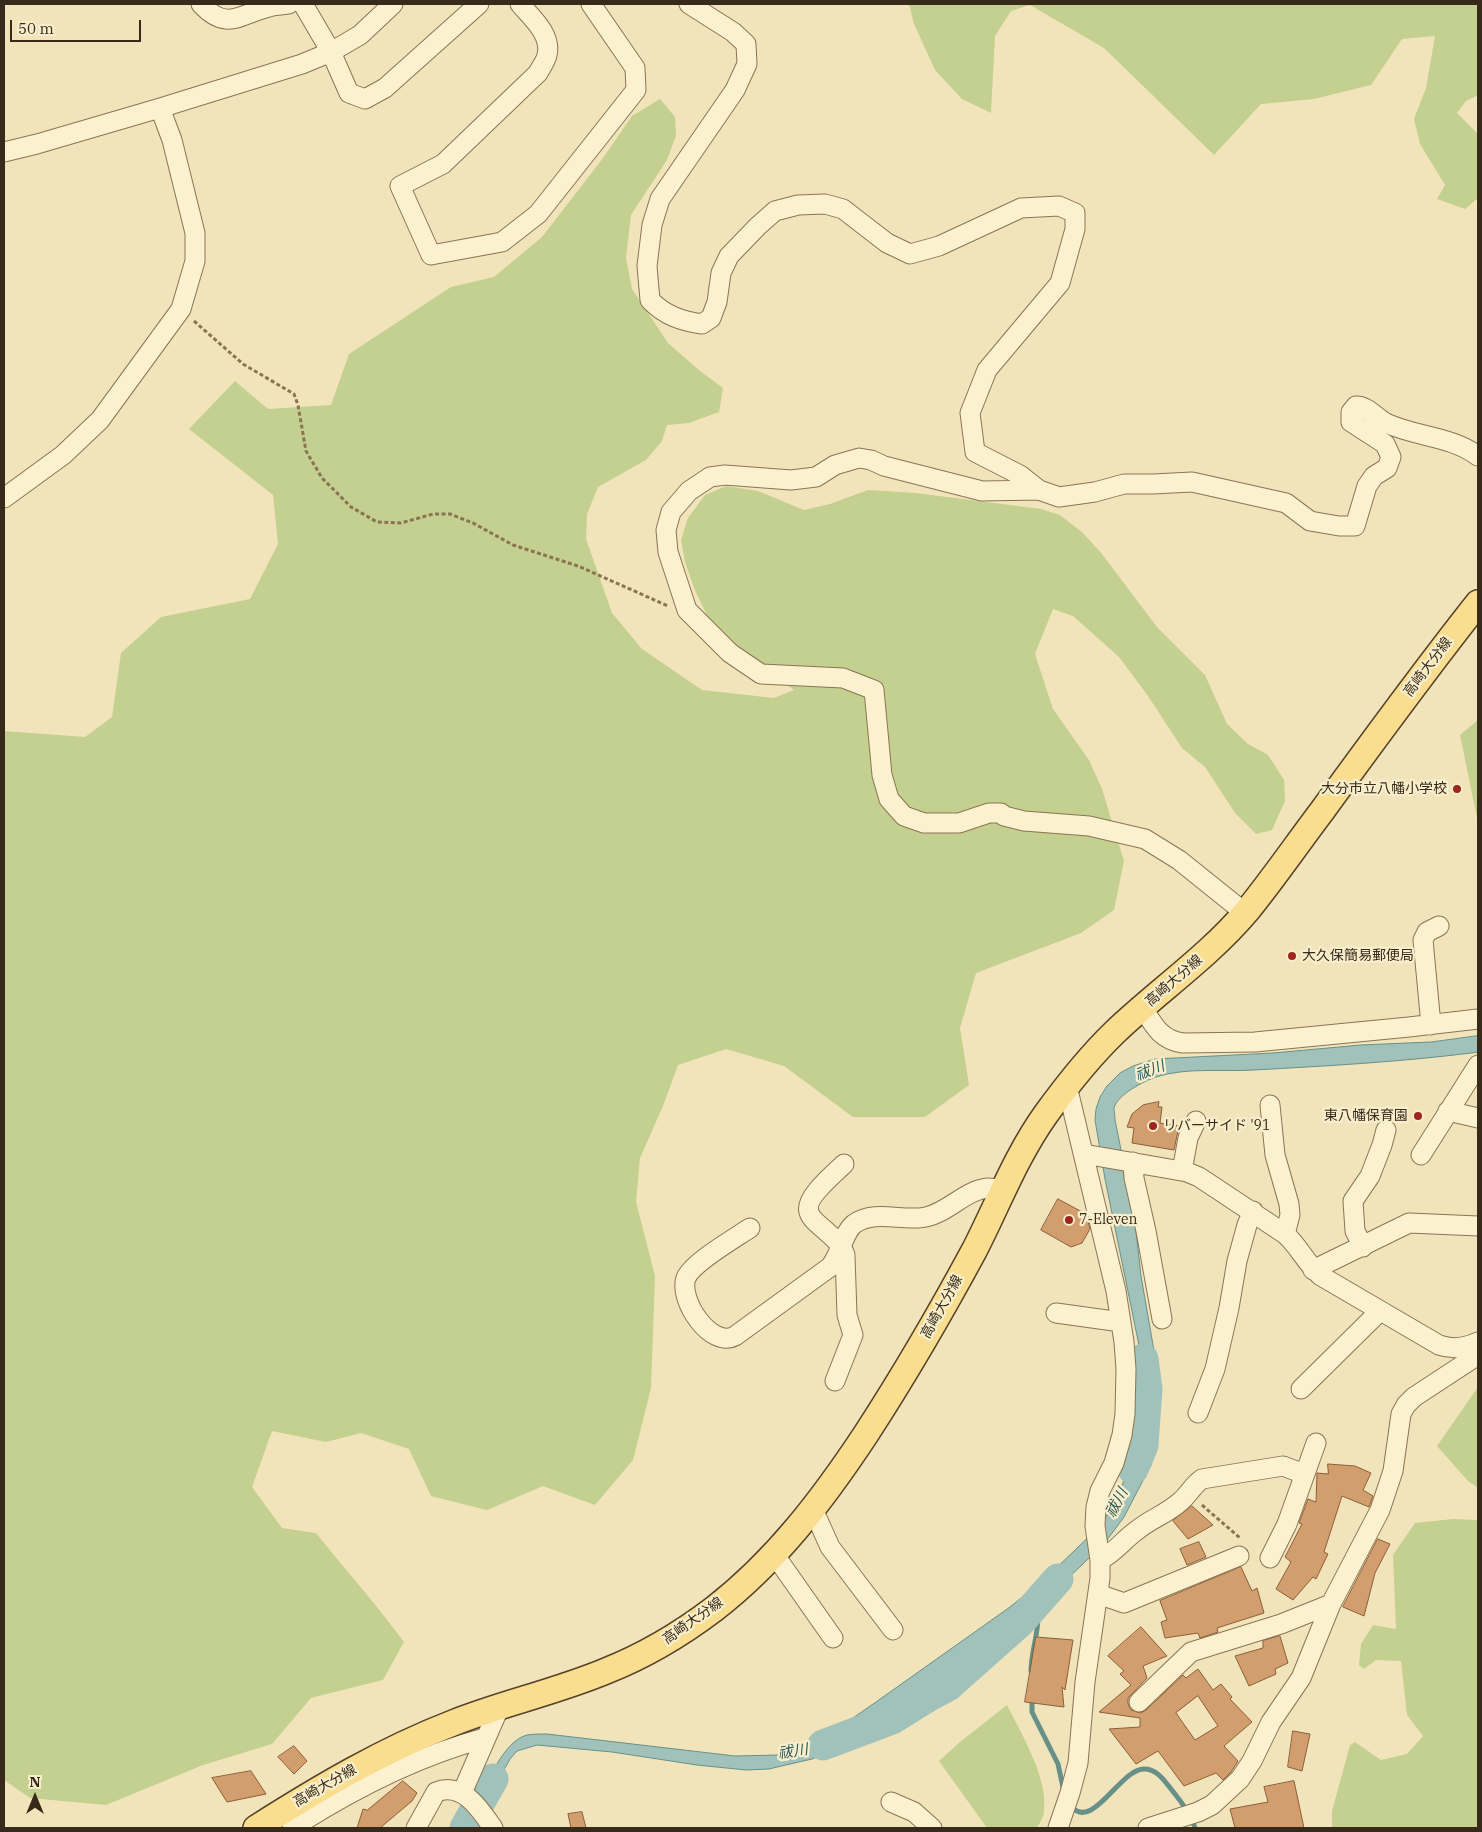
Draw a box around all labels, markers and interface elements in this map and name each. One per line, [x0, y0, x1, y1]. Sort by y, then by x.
scale bar [12, 10, 144, 42]
text: 50 m [18, 19, 54, 38]
street label: 高崎大分線 [1400, 634, 1456, 700]
place label: 大分市立八幡小学校 [1321, 781, 1447, 797]
marker: 大分市立八幡小学校 [1451, 783, 1463, 795]
place label: 大久保簡易郵便局 [1302, 948, 1414, 964]
marker: 大久保簡易郵便局 [1286, 950, 1298, 962]
street label: 高崎大分線 [1142, 952, 1206, 1010]
water label: 祓川 [1133, 1057, 1167, 1085]
place label: 東八幡保育園 [1324, 1108, 1408, 1124]
marker: 東八幡保育園 [1412, 1110, 1424, 1122]
place label: リバーサイド '91 [1163, 1118, 1270, 1134]
marker: リバーサイド '91 [1147, 1120, 1159, 1132]
place label: 7-Eleven [1079, 1212, 1137, 1228]
marker: 7-Eleven [1063, 1214, 1075, 1226]
street label: 高崎大分線 [918, 1272, 966, 1342]
water label: 祓川 [1102, 1486, 1132, 1520]
street label: 高崎大分線 [660, 1594, 726, 1648]
water label: 祓川 [777, 1741, 809, 1763]
street label: 高崎大分線 [290, 1761, 360, 1811]
north arrow [10, 1772, 60, 1822]
text: N [29, 1773, 41, 1791]

